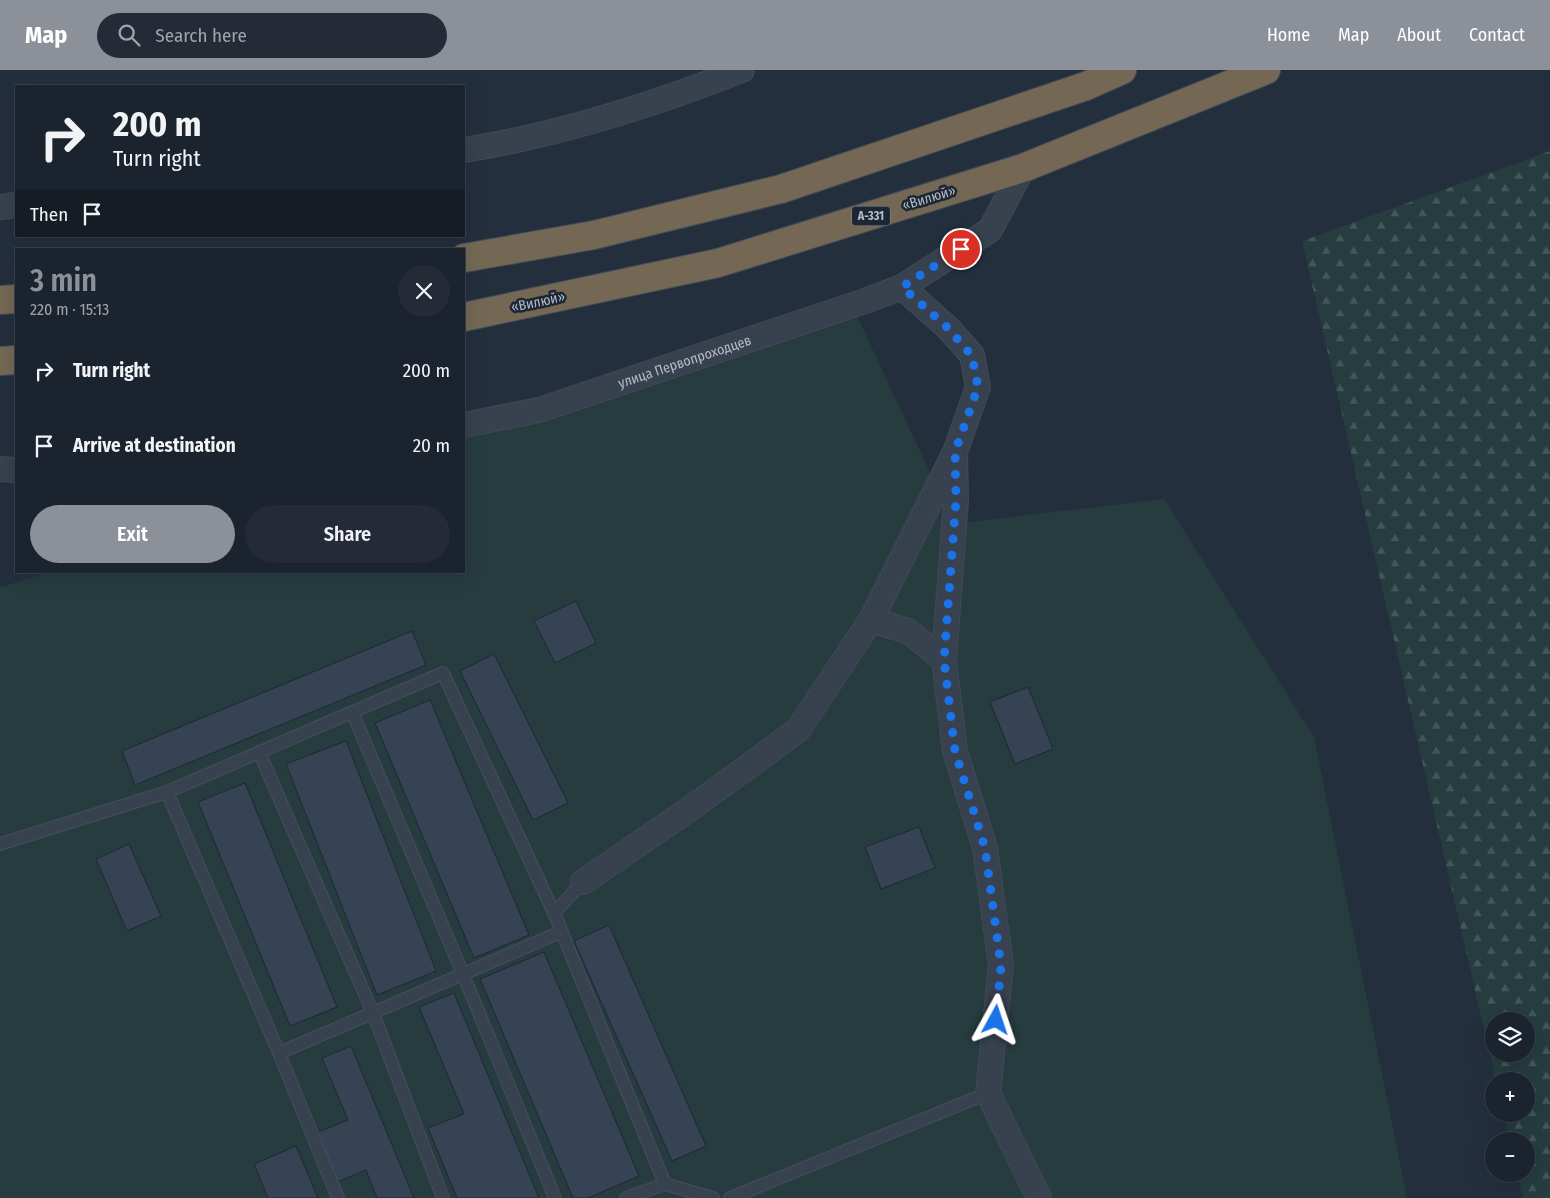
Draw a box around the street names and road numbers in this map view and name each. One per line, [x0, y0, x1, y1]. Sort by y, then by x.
street label: «Вилюй» [900, 182, 958, 214]
road number: А-331 [852, 206, 890, 226]
street label: «Вилюй» [509, 288, 567, 316]
street label: улица Первопроходцев [616, 331, 753, 391]

